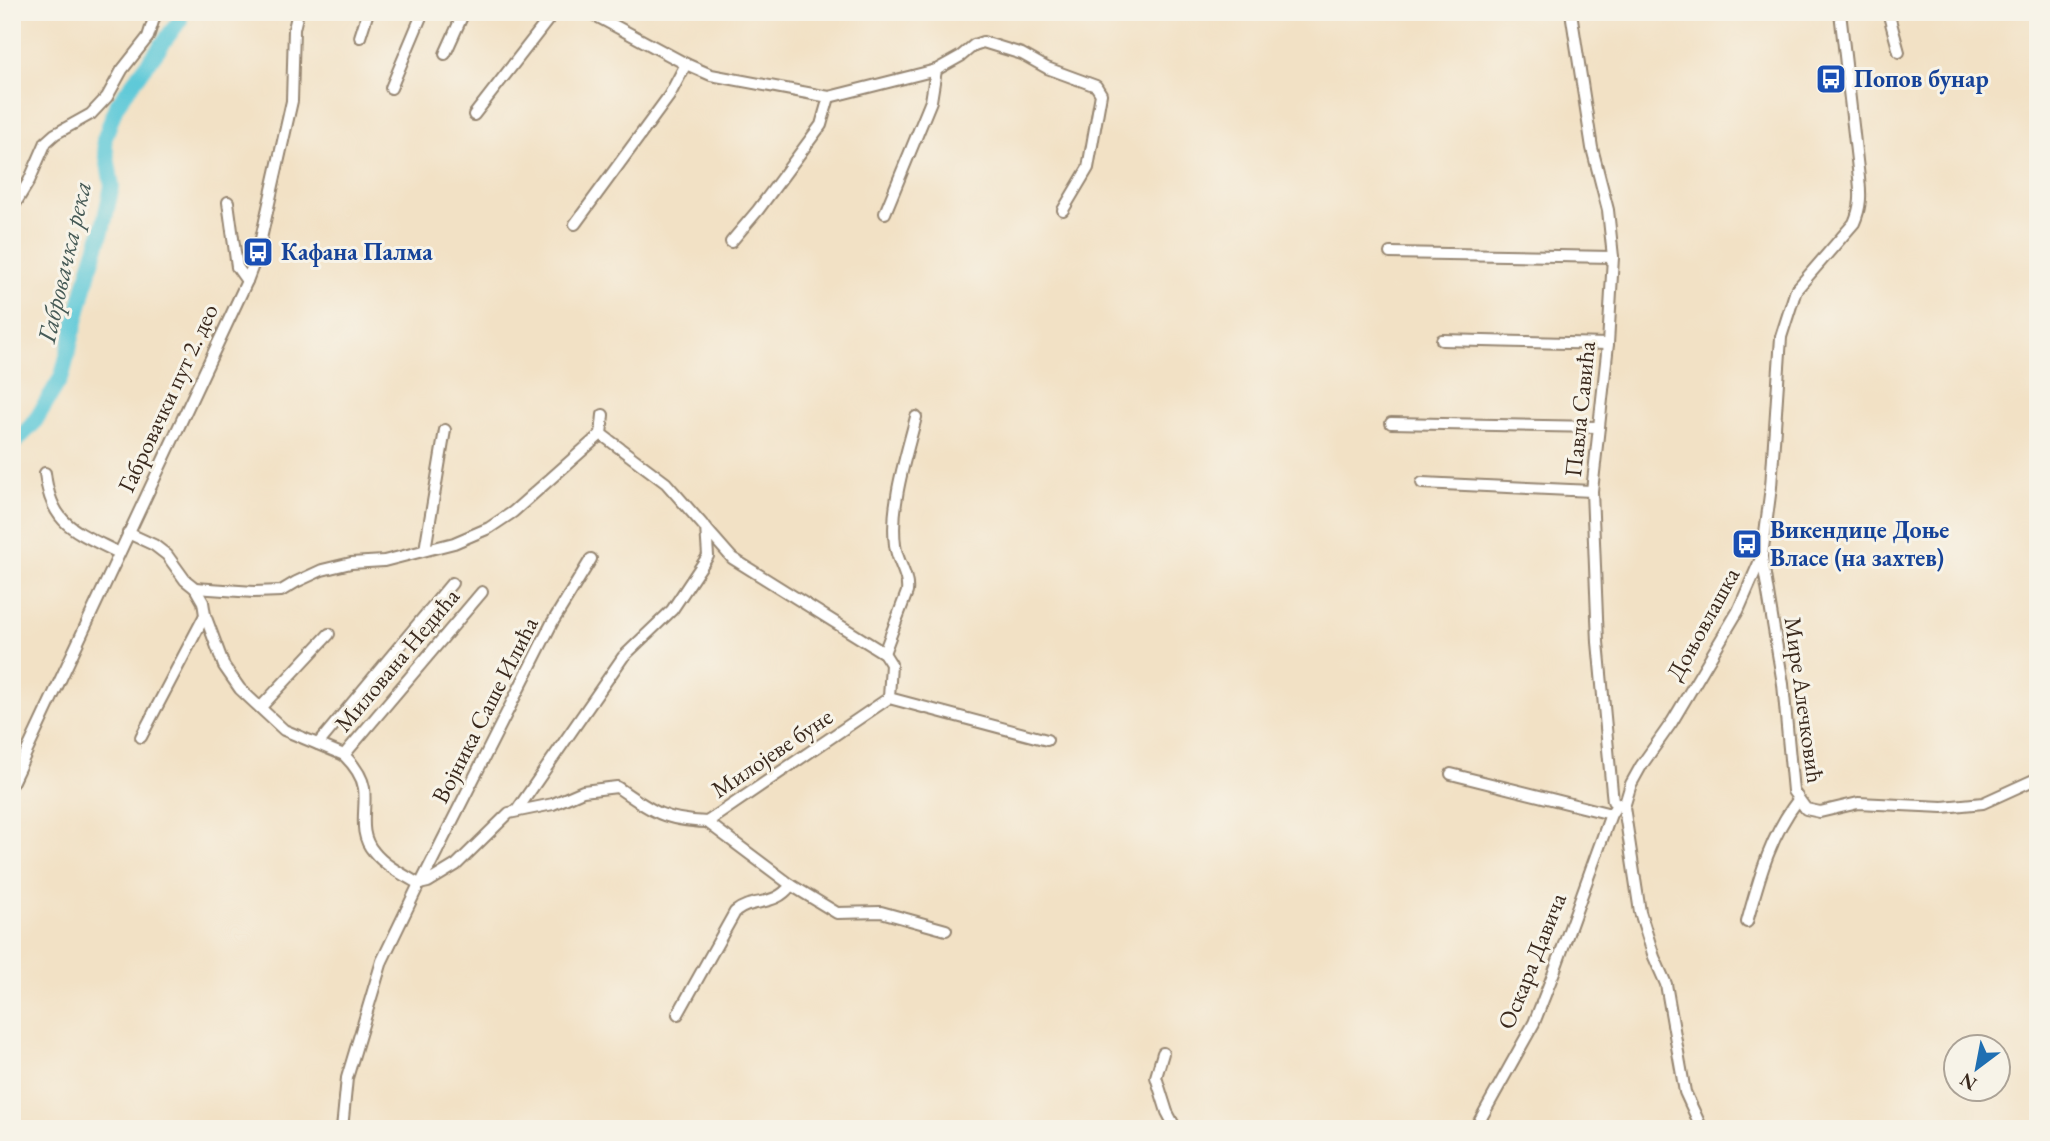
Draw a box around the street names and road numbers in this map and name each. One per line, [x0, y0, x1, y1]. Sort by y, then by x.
street label: Габровачки пут 2. део [110, 298, 225, 497]
street label: Павла Савића [1557, 339, 1602, 479]
street label: Доњовлашка [1659, 561, 1746, 686]
street label: Милована Недића [327, 581, 466, 738]
street label: Војника Саше Илића [424, 611, 545, 808]
street label: Мире Алечковић [1778, 615, 1831, 785]
street label: Милојеве буне [705, 701, 838, 805]
street label: Оскара Давича [1490, 888, 1573, 1034]

